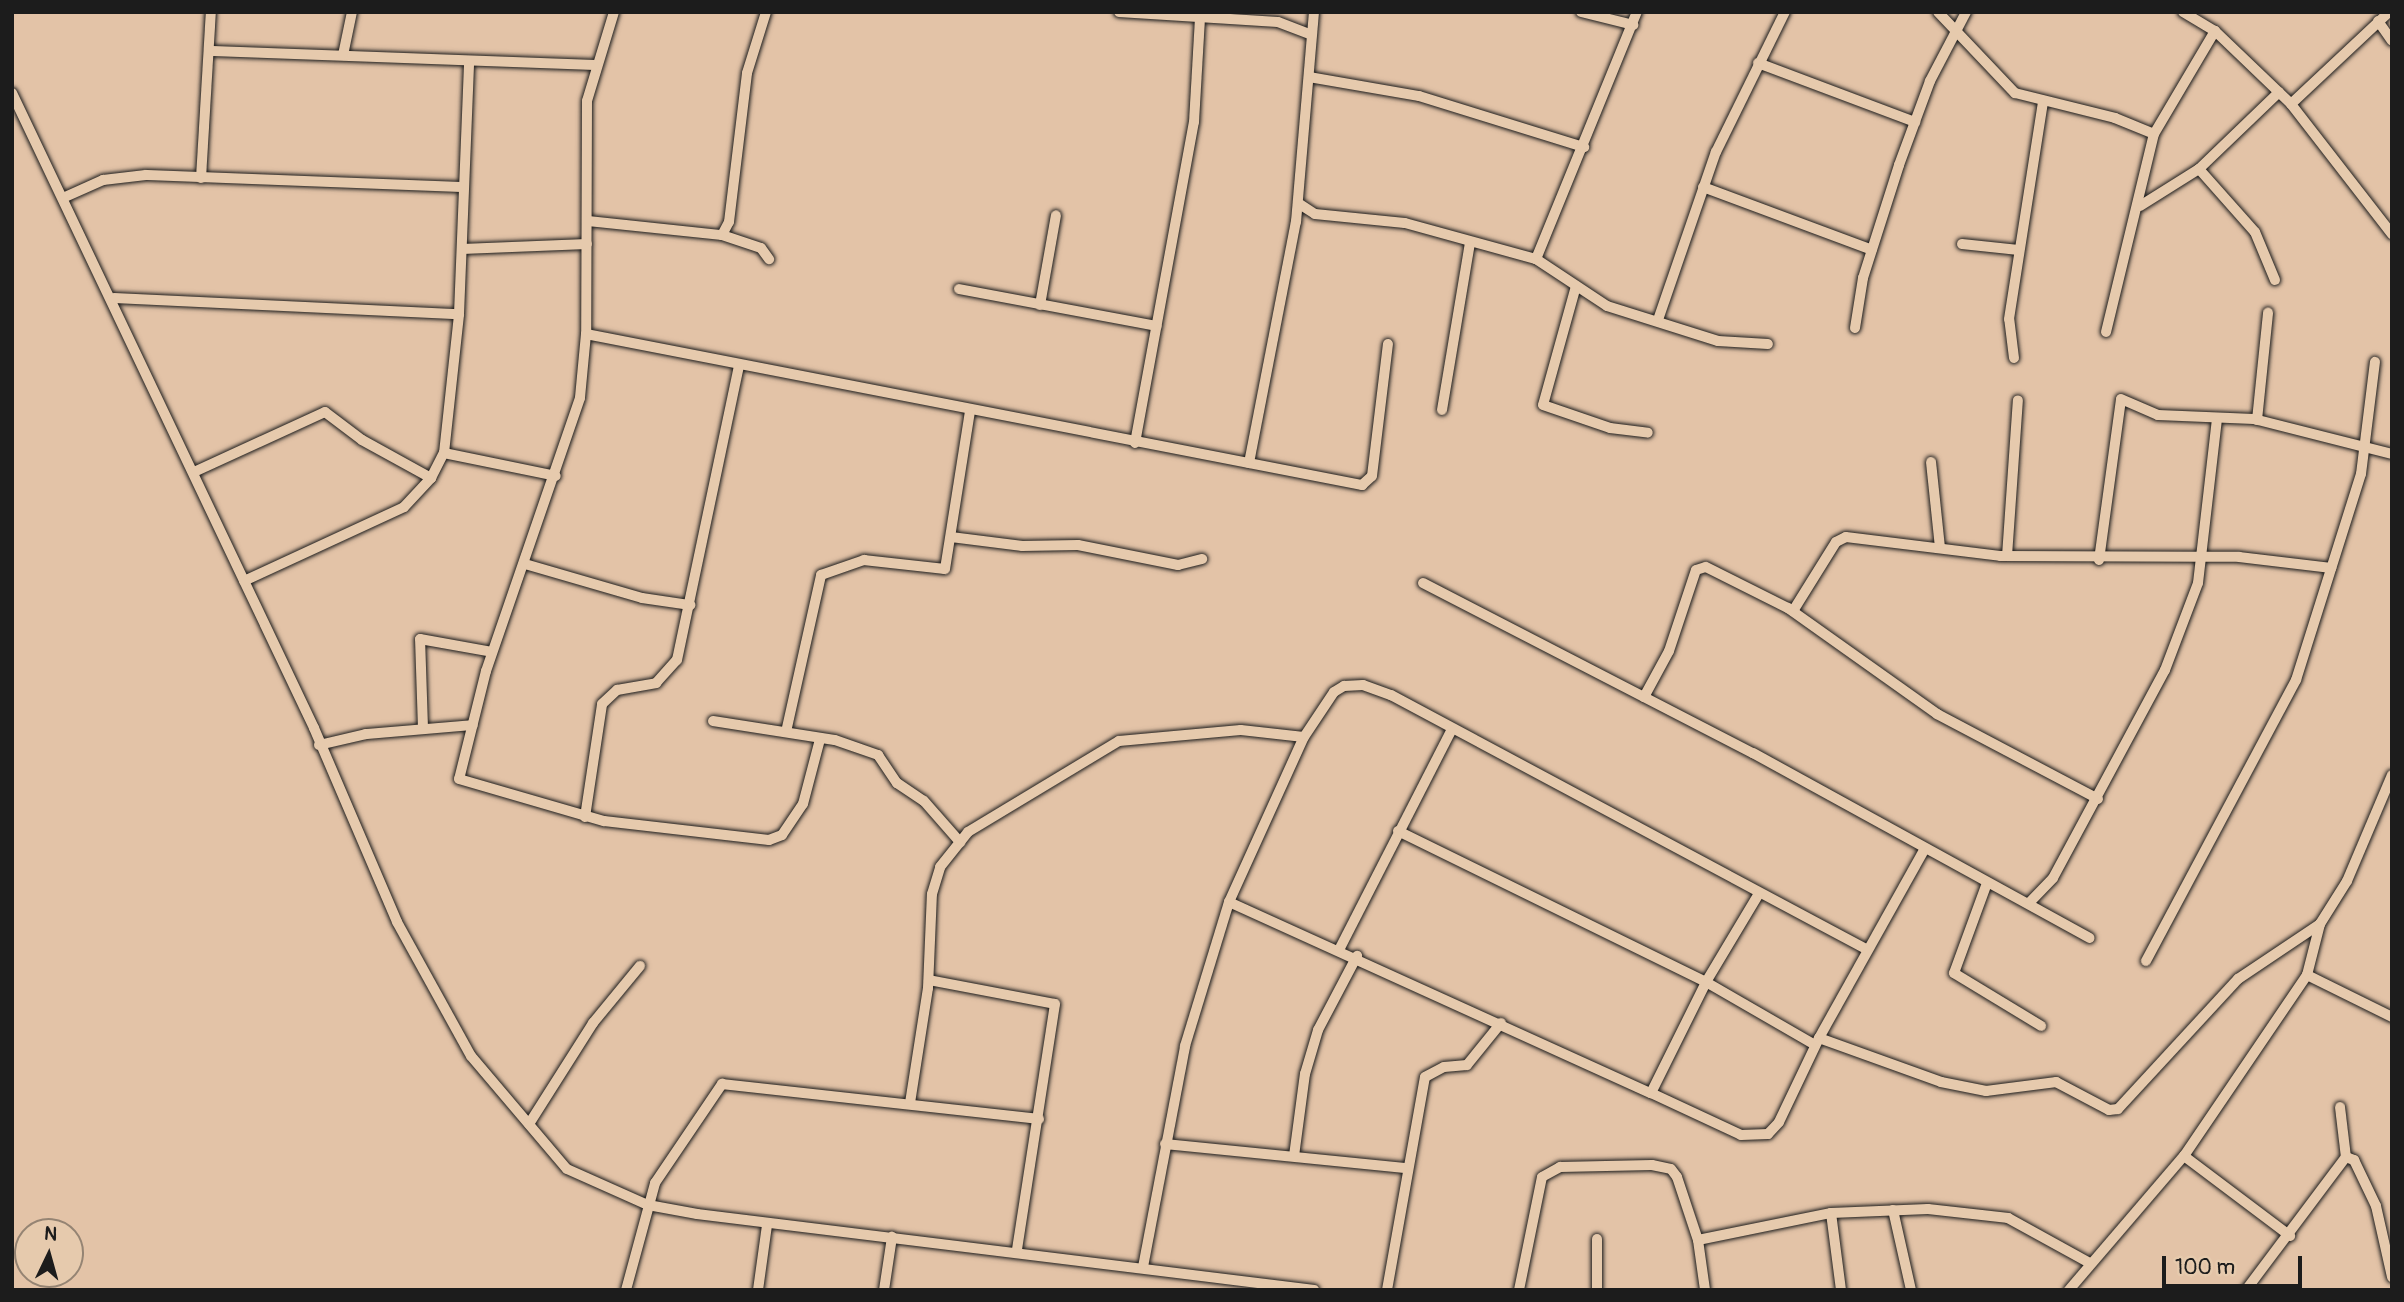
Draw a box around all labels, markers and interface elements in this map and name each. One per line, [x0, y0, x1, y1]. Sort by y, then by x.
north arrow [14, 1218, 84, 1288]
text: N [43, 1222, 58, 1247]
scale bar [2166, 1242, 2306, 1286]
text: 100 m [2175, 1254, 2235, 1281]

